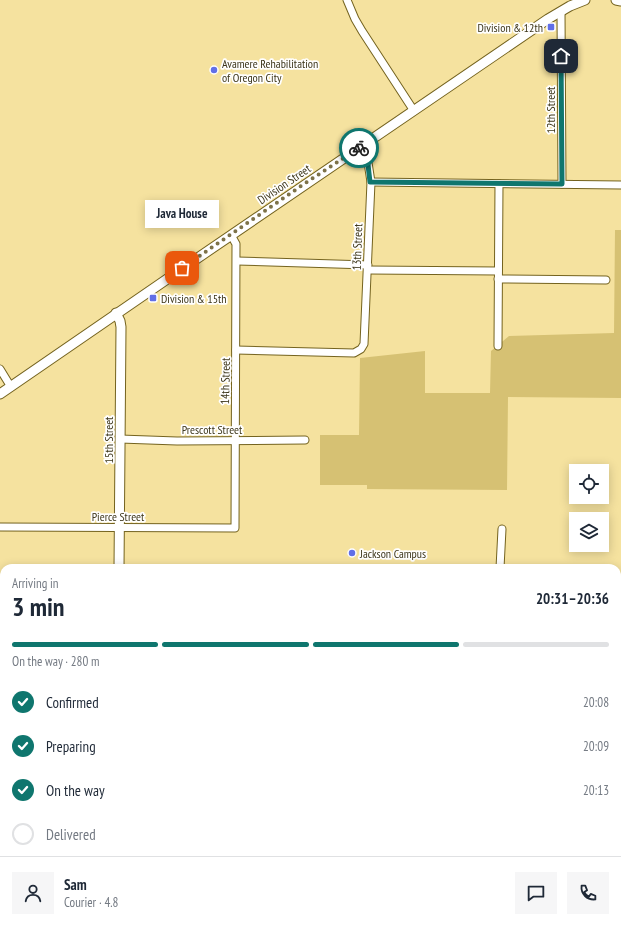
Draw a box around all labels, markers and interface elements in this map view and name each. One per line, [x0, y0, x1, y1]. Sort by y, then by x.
place label: Division & 12th [477, 20, 543, 35]
marker: Division & 12th [546, 22, 556, 32]
pin [544, 39, 578, 73]
icon: home [550, 45, 572, 67]
place label: Avamere Rehabilitation of Oregon City [222, 56, 318, 85]
marker: Avamere Rehabilitation of Oregon City [209, 65, 219, 75]
street label: 12th Street [543, 86, 558, 133]
courier [339, 128, 379, 168]
icon: bike [348, 137, 370, 159]
street label: Division Street [255, 160, 314, 207]
callout: Java House [145, 200, 219, 228]
text: Java House [157, 205, 207, 222]
street label: 13th Street [349, 223, 365, 271]
pin [165, 251, 199, 285]
icon: bag [171, 257, 193, 279]
place label: Division & 15th [161, 291, 227, 306]
marker: Division & 15th [148, 293, 158, 303]
street label: 14th Street [217, 357, 233, 405]
street label: 15th Street [101, 416, 116, 463]
street label: Prescott Street [182, 422, 243, 437]
map controls [569, 464, 609, 552]
button: locate [569, 464, 609, 504]
street label: Pierce Street [92, 509, 145, 524]
button: layers [569, 512, 609, 552]
place label: Jackson Campus [359, 546, 426, 561]
marker: Jackson Campus [347, 548, 357, 558]
text: Arriving in [12, 575, 59, 592]
text: 20:31–20:36 [536, 589, 609, 608]
text: 3 min [12, 590, 65, 623]
text: On the way · 280 m [12, 653, 99, 670]
icon: check [12, 691, 34, 713]
text: Confirmed [46, 693, 99, 712]
text: 20:08 [583, 694, 609, 711]
icon: check [12, 735, 34, 757]
text: Preparing [46, 737, 96, 756]
text: 20:09 [583, 738, 609, 755]
icon: check [12, 779, 34, 801]
text: On the way [46, 781, 105, 800]
text: 20:13 [583, 782, 609, 799]
text: Delivered [46, 825, 96, 844]
button: person [12, 872, 54, 914]
button: chat [515, 872, 557, 914]
button: phone [567, 872, 609, 914]
text: Sam [64, 875, 87, 894]
text: Courier · 4.8 [64, 894, 118, 911]

